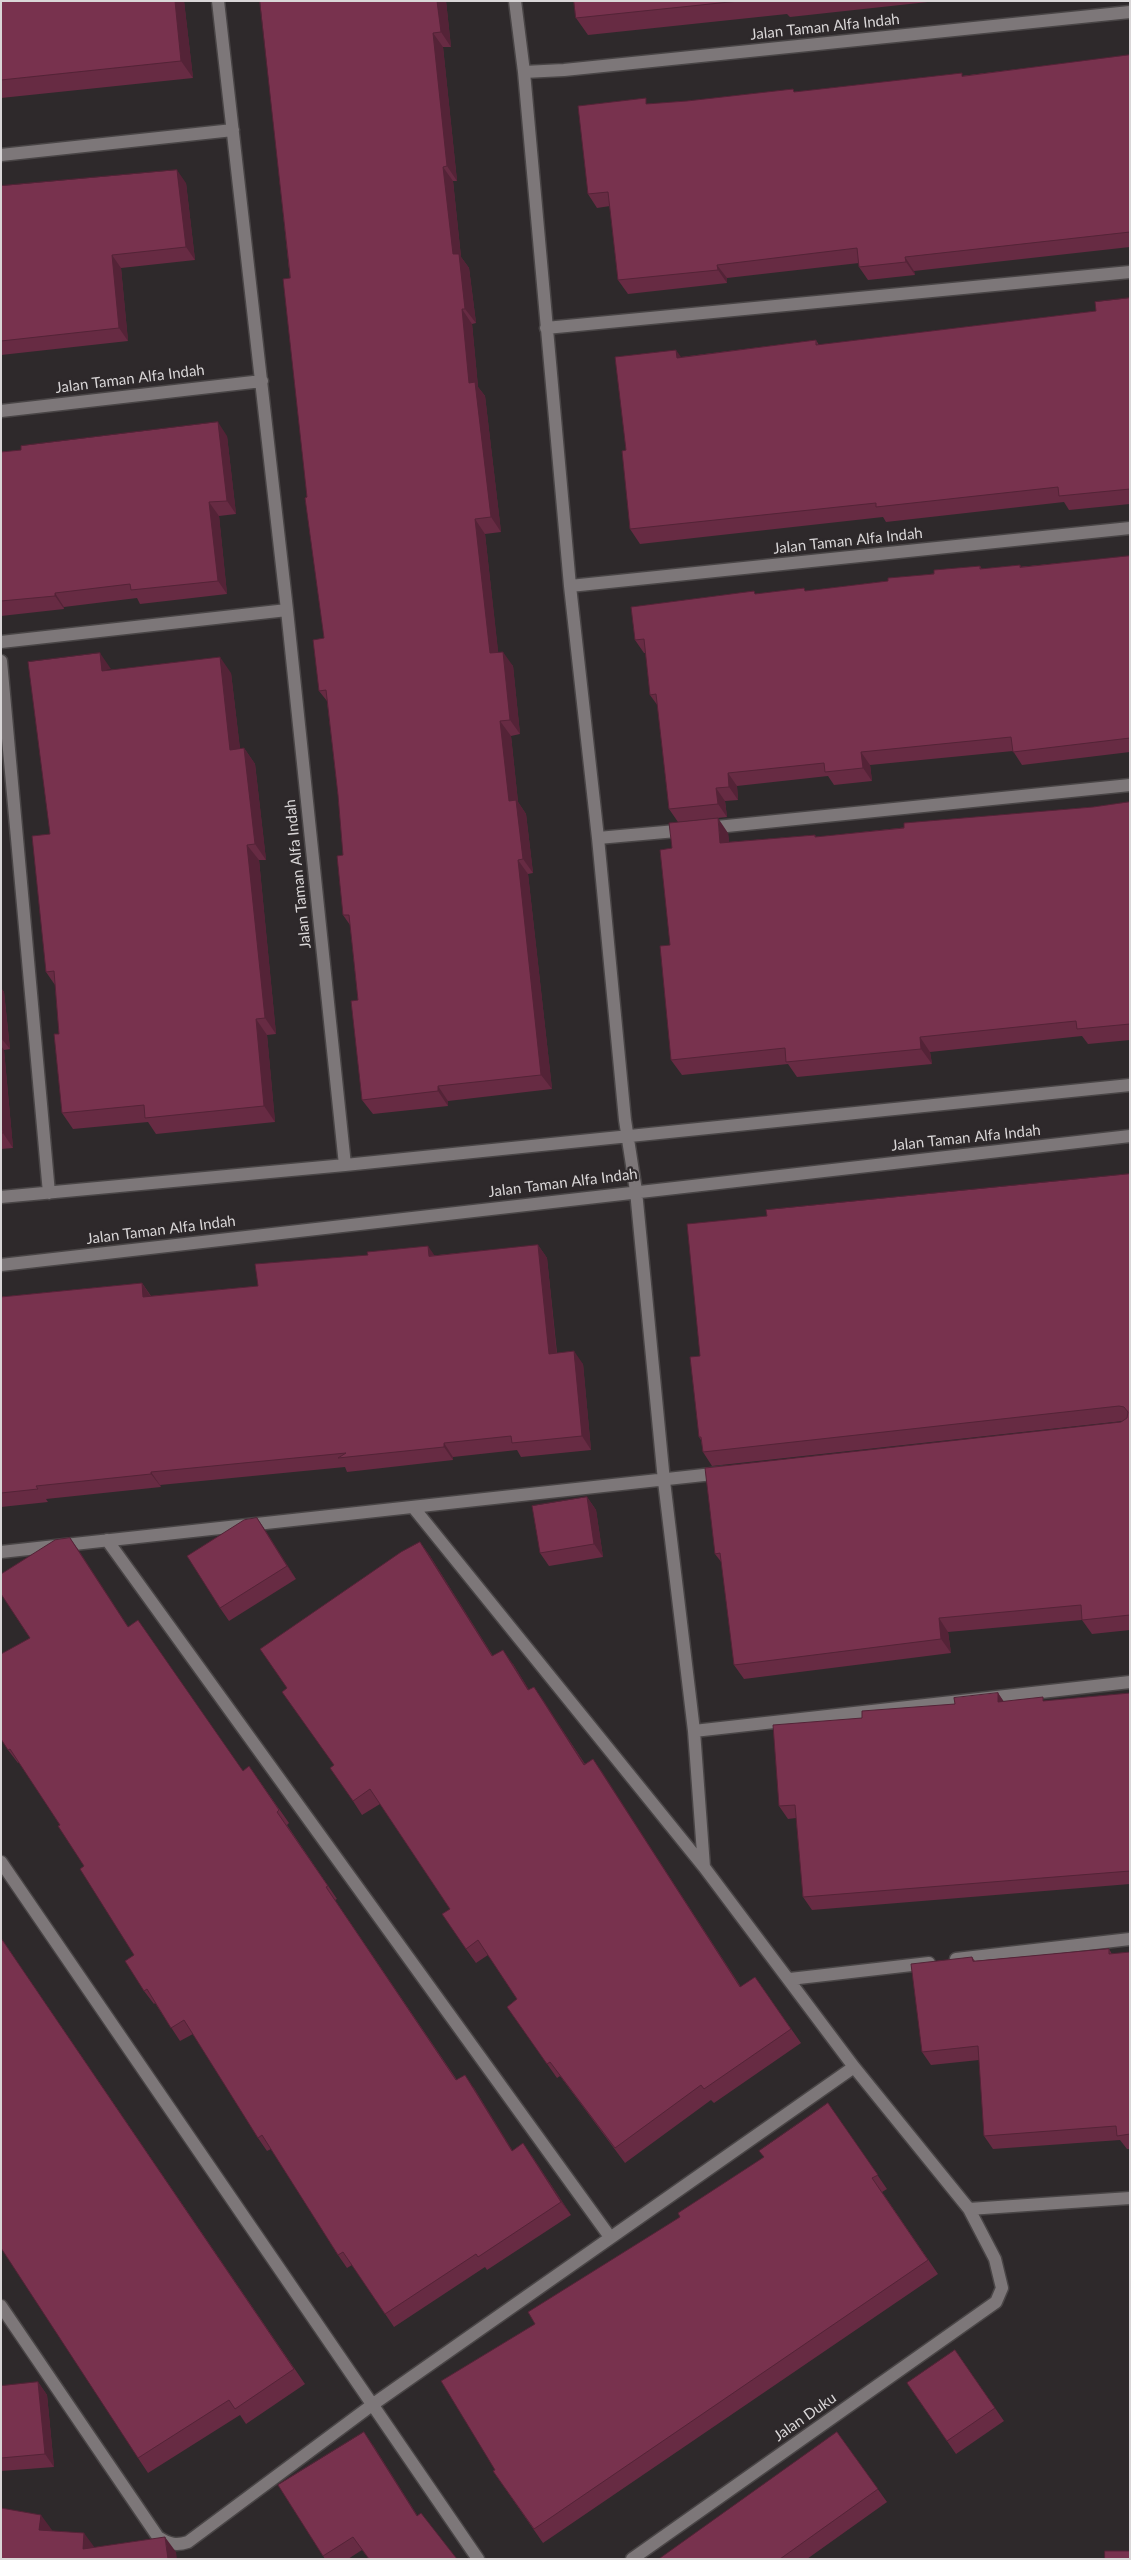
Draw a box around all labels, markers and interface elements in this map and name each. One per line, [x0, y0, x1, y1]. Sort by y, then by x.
street label: Jalan Taman Alfa Indah [749, 10, 901, 44]
street label: Jalan Taman Alfa Indah [54, 361, 206, 397]
street label: Jalan Taman Alfa Indah [772, 524, 924, 558]
street label: Jalan Taman Alfa Indah [281, 798, 315, 950]
street label: Jalan Taman Alfa Indah [890, 1121, 1042, 1155]
street label: Jalan Taman Alfa Indah [487, 1165, 639, 1201]
street label: Jalan Taman Alfa Indah [85, 1212, 237, 1248]
street label: Jalan Duku [770, 2389, 840, 2445]

